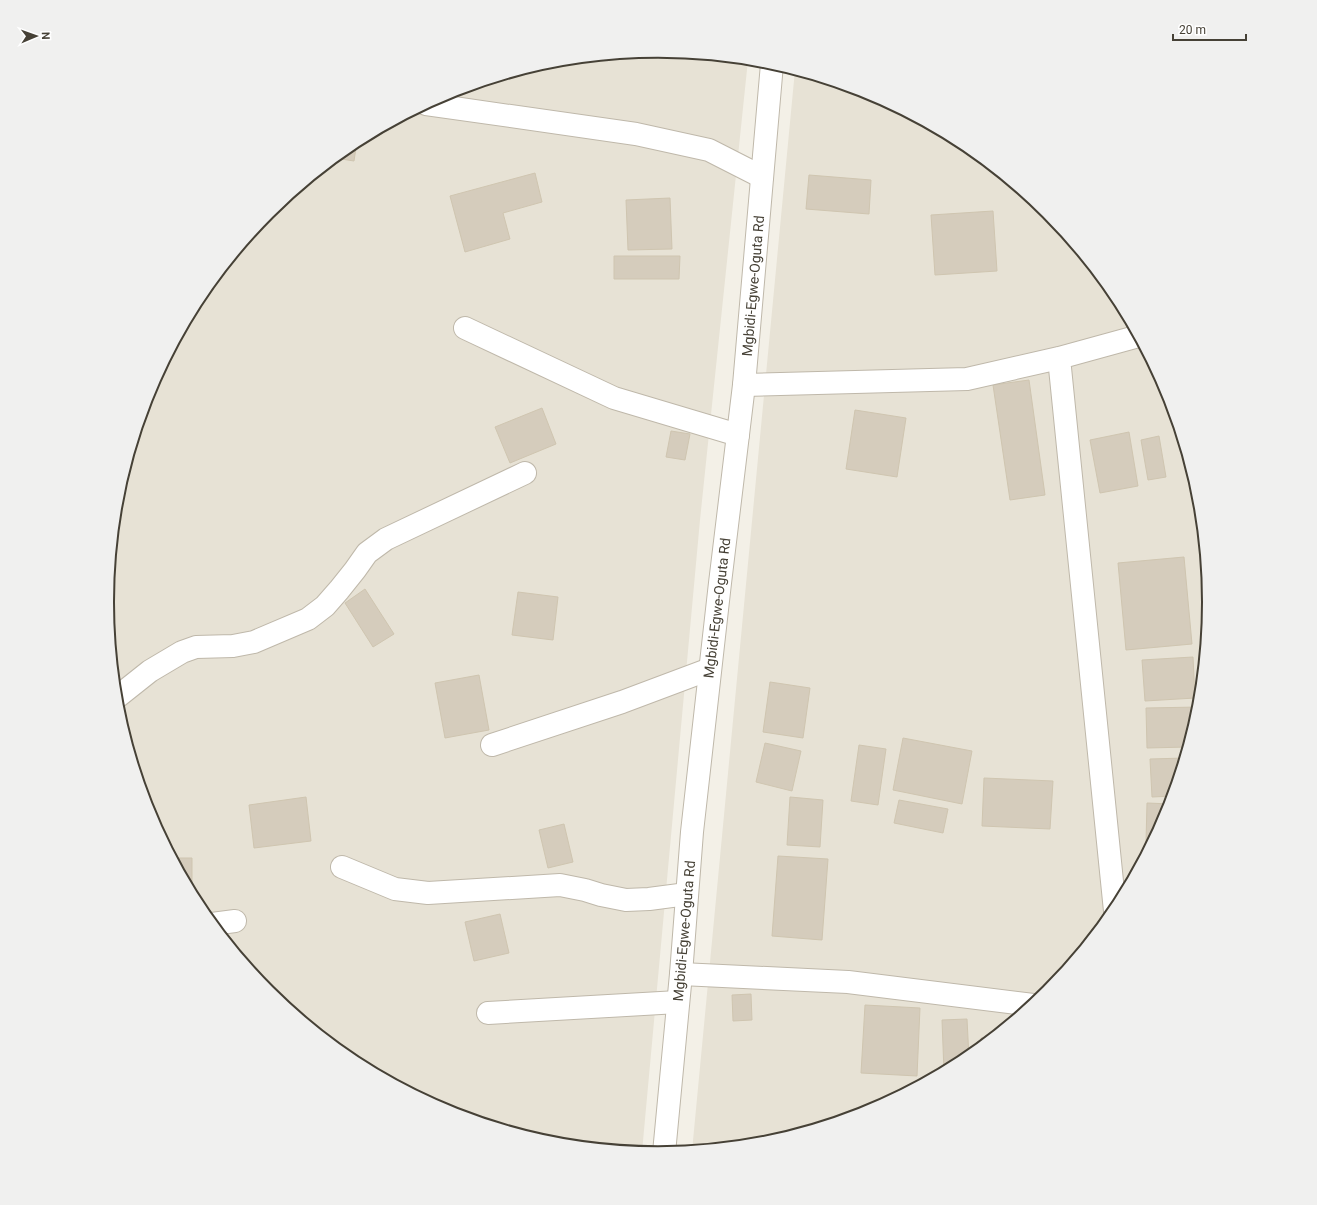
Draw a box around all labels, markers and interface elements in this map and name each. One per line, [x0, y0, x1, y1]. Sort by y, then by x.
north arrow [16, 16, 56, 56]
scale bar [1173, 16, 1246, 42]
text: 20 m [1179, 23, 1206, 37]
text: N [39, 32, 52, 40]
street label: Mgbidi-Egwe-Oguta Rd [739, 215, 767, 357]
street label: Mgbidi-Egwe-Oguta Rd [700, 537, 734, 679]
street label: Mgbidi-Egwe-Oguta Rd [670, 860, 698, 1002]

